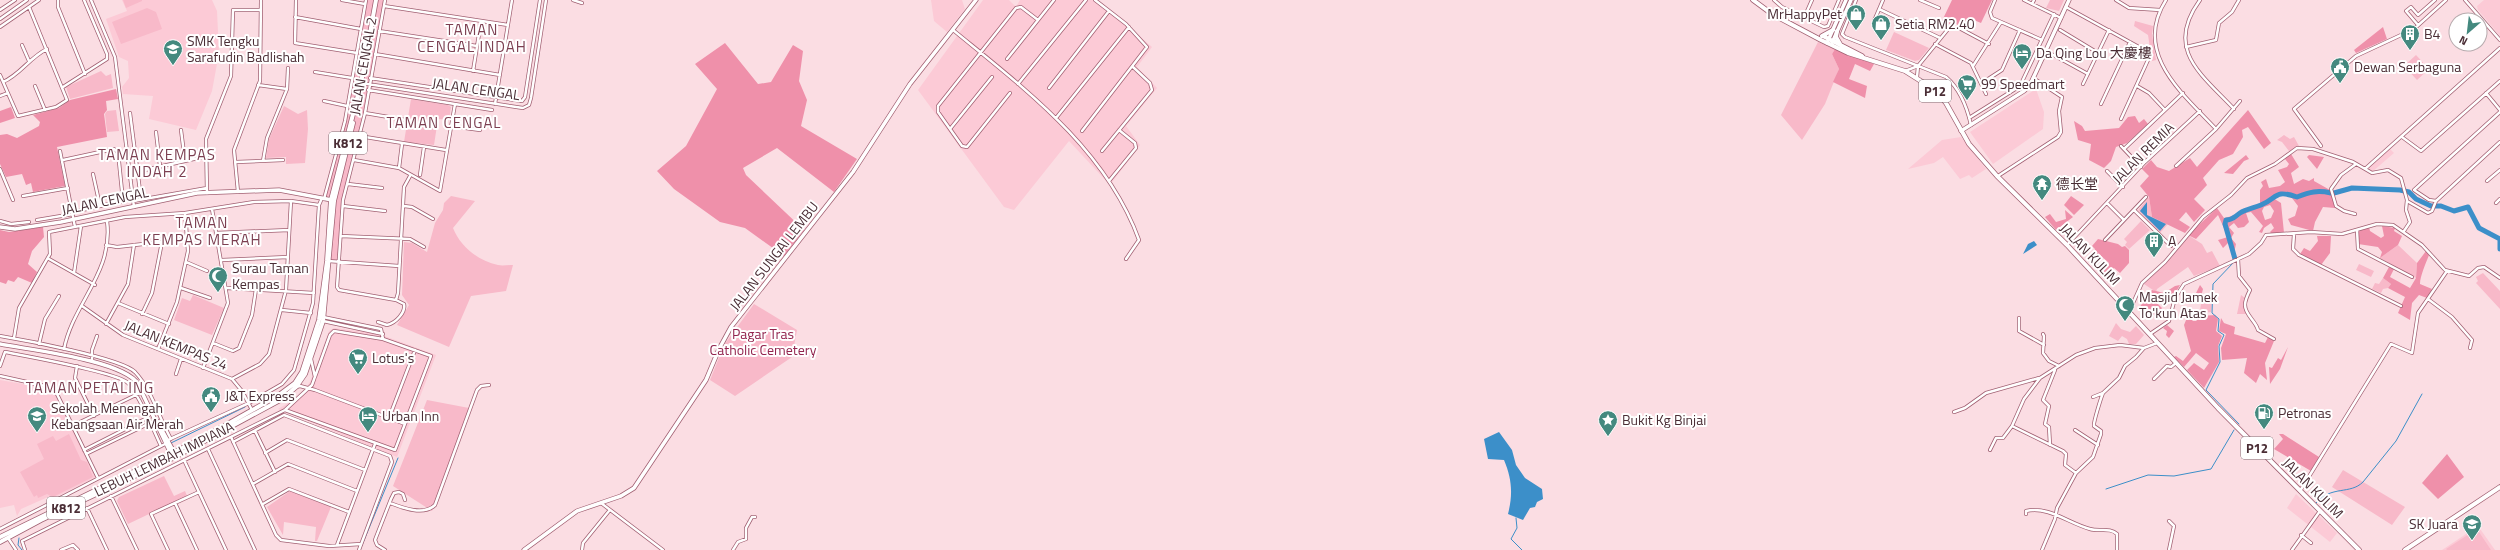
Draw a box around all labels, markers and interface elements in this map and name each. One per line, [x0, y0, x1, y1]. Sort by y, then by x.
place label: MrHappyPet [1767, 3, 1842, 24]
shop icon: MrHappyPet [1845, 3, 1867, 31]
north arrow [2448, 12, 2488, 52]
shop icon: Setia RM2.40 [1870, 13, 1892, 41]
place label: Setia RM2.40 [1895, 13, 1975, 34]
street label: JALAN CENGAL 2 [344, 15, 381, 117]
district label: TAMAN CENGAL INDAH [417, 18, 527, 58]
building icon: B4 [2399, 23, 2421, 51]
place label: B4 [2424, 23, 2441, 44]
place label: SMK Tengku Sarafudin Badlishah [187, 30, 305, 67]
text: N [2456, 32, 2470, 50]
school or university icon: SMK Tengku Sarafudin Badlishah [162, 38, 184, 66]
hotel icon: Da Qing Lou 大慶樓 [2011, 42, 2033, 70]
place label: Da Qing Lou 大慶樓 [2036, 42, 2152, 63]
public building icon: Dewan Serbaguna [2329, 56, 2351, 84]
place label: Dewan Serbaguna [2354, 56, 2461, 77]
street label: JALAN CENGAL [431, 72, 522, 105]
supermarket icon: 99 Speedmart [1956, 73, 1978, 101]
place label: 99 Speedmart [1981, 73, 2065, 94]
road number: P12 [1919, 80, 1951, 102]
district label: TAMAN CENGAL [386, 111, 502, 134]
street label: JALAN REMIA [2107, 117, 2179, 188]
road number: K812 [329, 132, 367, 154]
district label: TAMAN KEMPAS INDAH 2 [98, 143, 216, 183]
temple icon: 德长堂 [2031, 173, 2053, 201]
place label: 德长堂 [2056, 173, 2098, 194]
street label: JALAN CENGAL [59, 181, 151, 220]
street label: JALAN SUNGAI LEMBU [724, 197, 823, 315]
district label: TAMAN KEMPAS MERAH [142, 211, 262, 251]
street label: JALAN KULIM [2055, 218, 2125, 289]
building icon: A [2143, 230, 2165, 258]
place label: A [2168, 230, 2177, 251]
place label: Surau Taman Kempas [232, 257, 309, 294]
mosque icon: Surau Taman Kempas [207, 265, 229, 293]
place label: Masjid Jamek To'kun Atas [2139, 286, 2218, 323]
mosque icon: Masjid Jamek To'kun Atas [2114, 294, 2136, 322]
street label: JALAN KEMPAS 24 [121, 314, 231, 375]
park label: Pagar Tras Catholic Cemetery [710, 323, 817, 360]
supermarket icon: Lotus's [347, 347, 369, 375]
place label: Lotus's [372, 347, 414, 368]
district label: TAMAN PETALING [26, 376, 154, 399]
public building icon: J&T Express [200, 385, 222, 413]
place label: J&T Express [225, 385, 295, 406]
place label: Sekolah Menengah Kebangsaan Air Merah [51, 397, 184, 434]
fuel station icon: Petronas [2253, 402, 2275, 430]
place label: Petronas [2278, 402, 2331, 423]
school or university icon: Sekolah Menengah Kebangsaan Air Merah [26, 405, 48, 433]
hotel icon: Urban Inn [357, 405, 379, 433]
place label: Urban Inn [382, 405, 439, 426]
place icon: Bukit Kg Binjai [1597, 409, 1619, 437]
place label: Bukit Kg Binjai [1622, 409, 1706, 430]
street label: LEBUH LEMBAH IMPIANA [90, 415, 238, 502]
road number: P12 [2241, 437, 2273, 459]
street label: JALAN KULIM [2278, 452, 2349, 523]
road number: K812 [47, 497, 85, 519]
place label: SK Juara [2409, 513, 2458, 534]
school or university icon: SK Juara [2461, 513, 2483, 541]

